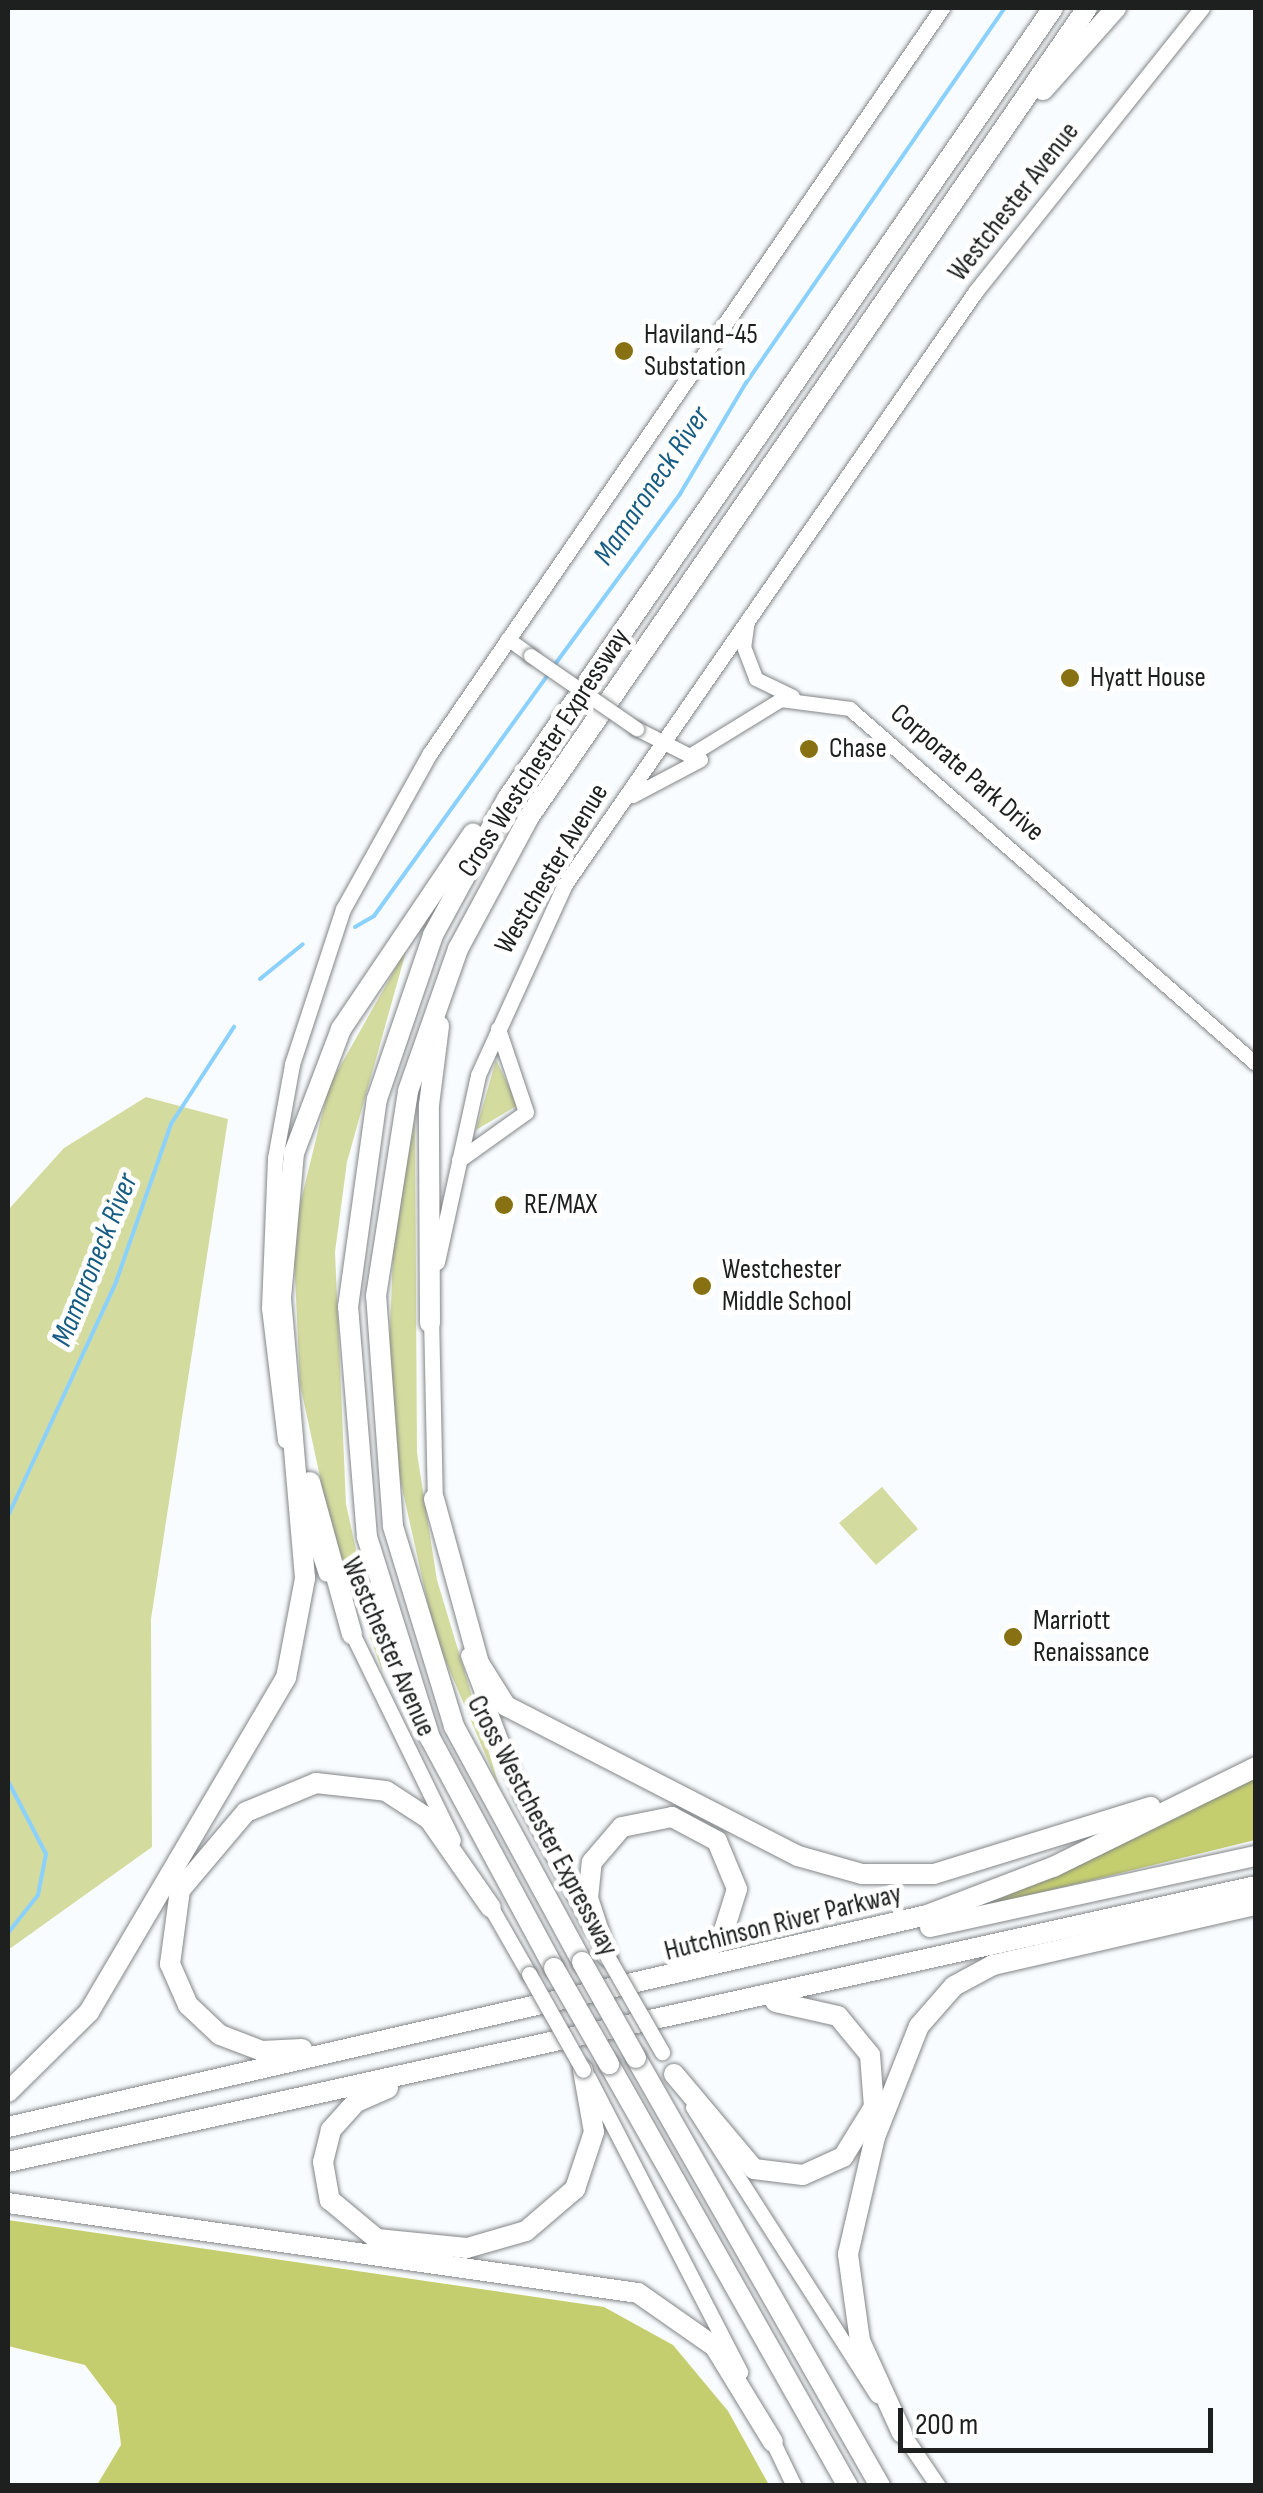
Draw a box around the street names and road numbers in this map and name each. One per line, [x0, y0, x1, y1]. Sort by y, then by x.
street label: Westchester Avenue [942, 116, 1086, 288]
street label: Cross Westchester Expressway [451, 622, 637, 884]
street label: Corporate Park Drive [883, 697, 1051, 849]
street label: Westchester Avenue [488, 778, 616, 960]
street label: Westchester Avenue [334, 1552, 442, 1742]
street label: Cross Westchester Expressway [459, 1690, 625, 1962]
street label: Hutchinson River Parkway [661, 1877, 905, 1969]

